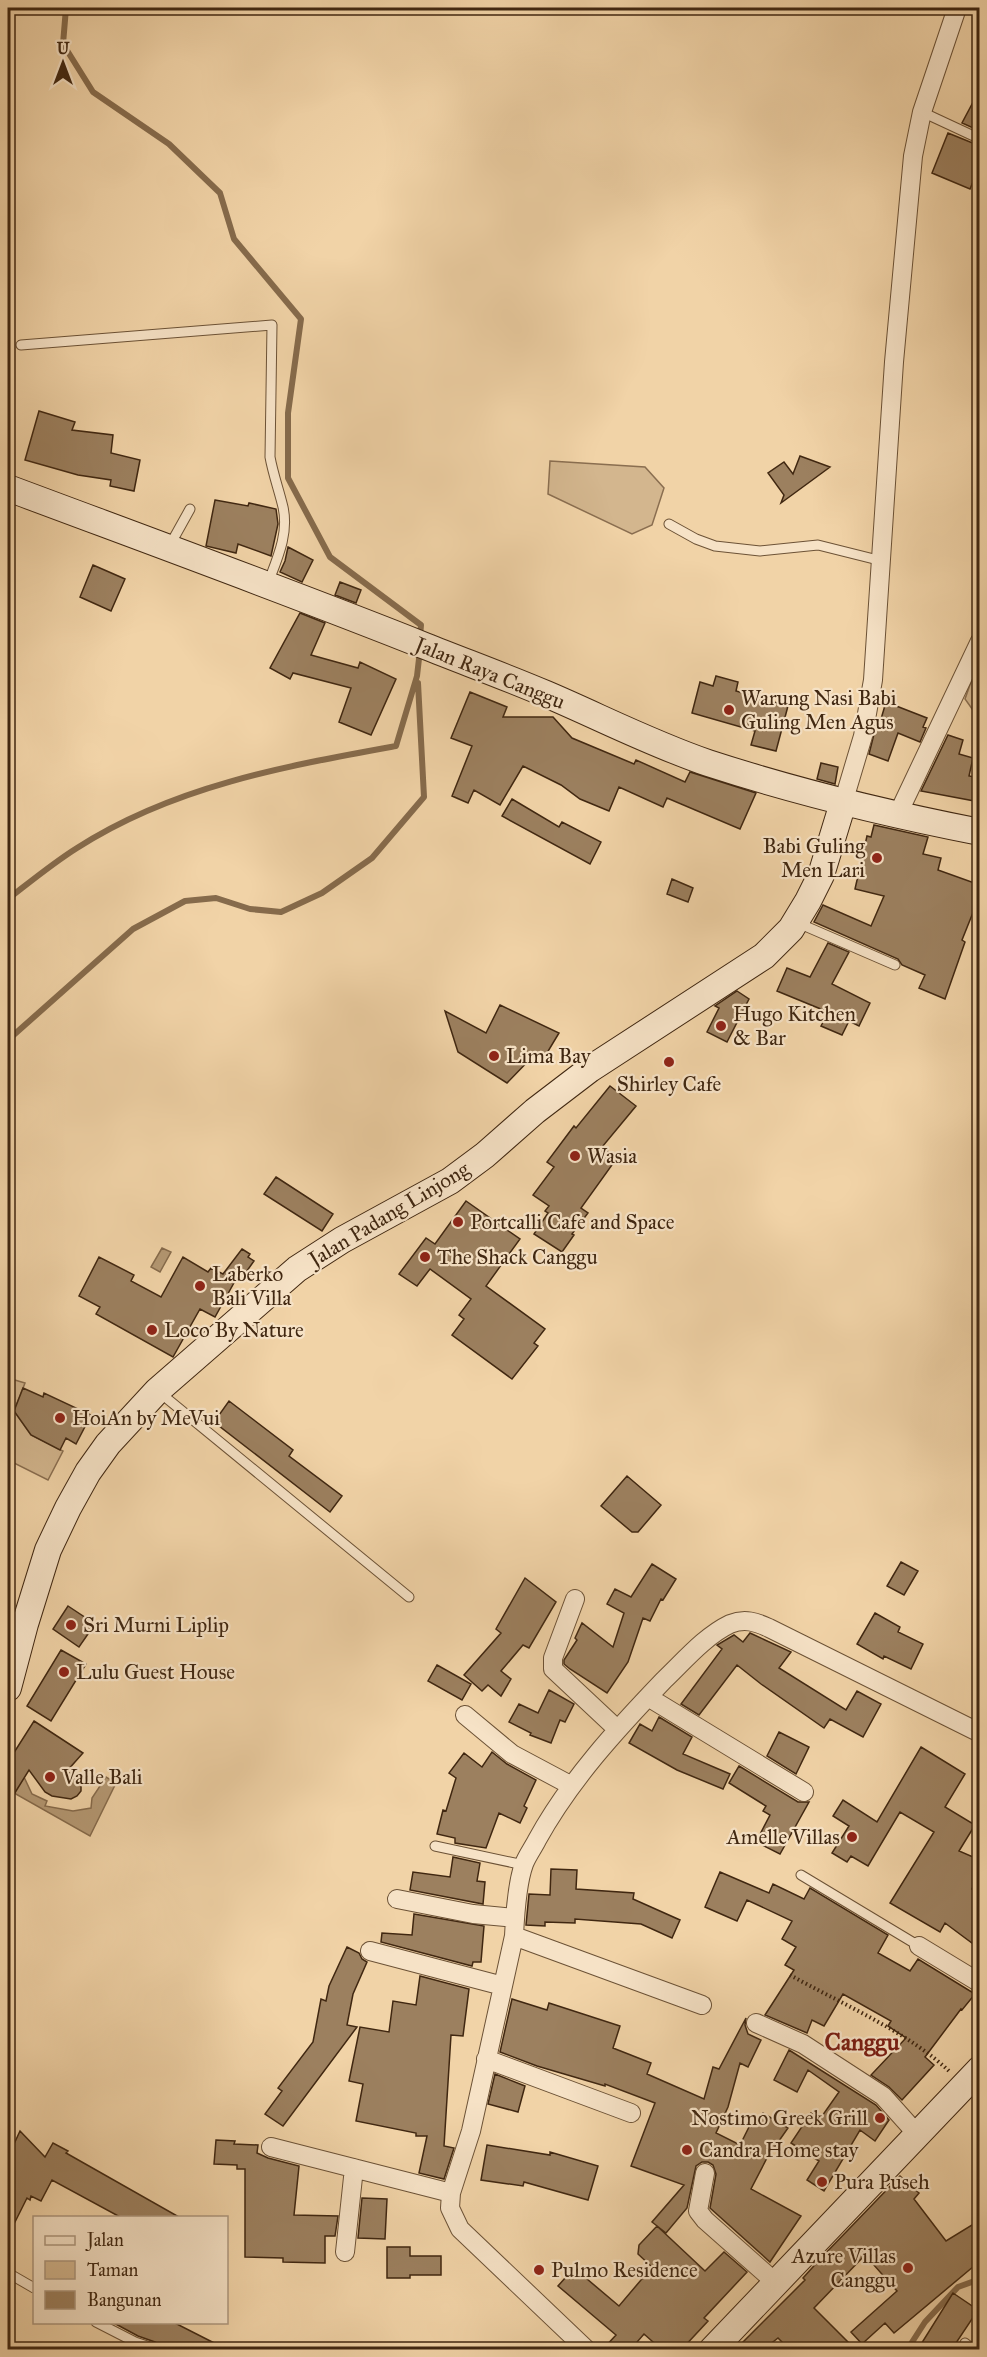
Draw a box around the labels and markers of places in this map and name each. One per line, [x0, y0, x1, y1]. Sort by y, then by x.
place label: Warung Nasi Babi Guling Men Agus [741, 685, 897, 735]
marker: Warung Nasi Babi Guling Men Agus [722, 703, 736, 717]
place label: Babi Guling Men Lari [763, 833, 865, 883]
marker: Babi Guling Men Lari [870, 851, 884, 865]
place label: Hugo Kitchen & Bar [733, 1001, 856, 1051]
marker: Hugo Kitchen & Bar [714, 1019, 728, 1033]
place label: Lima Bay [506, 1043, 592, 1069]
marker: Lima Bay [487, 1049, 501, 1063]
marker: Shirley Cafe [662, 1055, 676, 1069]
place label: Shirley Cafe [617, 1071, 722, 1097]
place label: Wasia [587, 1143, 637, 1169]
marker: Wasia [568, 1149, 582, 1163]
place label: Portcalli Cafe and Space [470, 1209, 675, 1235]
marker: Portcalli Cafe and Space [451, 1215, 465, 1229]
place label: The Shack Canggu [437, 1244, 598, 1270]
marker: The Shack Canggu [418, 1250, 432, 1264]
place label: Laberko Bali Villa [212, 1261, 291, 1311]
marker: Laberko Bali Villa [193, 1279, 207, 1293]
place label: Loco By Nature [164, 1317, 304, 1343]
marker: Loco By Nature [145, 1323, 159, 1337]
place label: HoiAn by MeVui [72, 1405, 220, 1431]
marker: HoiAn by MeVui [53, 1411, 67, 1425]
place label: Sri Murni Liplip [83, 1612, 229, 1638]
marker: Sri Murni Liplip [64, 1618, 78, 1632]
place label: Lulu Guest House [76, 1659, 235, 1685]
marker: Lulu Guest House [57, 1665, 71, 1679]
place label: Valle Bali [61, 1764, 143, 1790]
marker: Valle Bali [43, 1770, 57, 1784]
place label: Amelle Villas [726, 1824, 840, 1850]
marker: Amelle Villas [845, 1830, 859, 1844]
place label: Nostimo Greek Grill [691, 2105, 868, 2131]
marker: Nostimo Greek Grill [873, 2111, 887, 2125]
place label: Candra Home stay [699, 2137, 859, 2163]
marker: Candra Home stay [680, 2143, 694, 2157]
place label: Pura Puseh [834, 2169, 930, 2195]
marker: Pura Puseh [815, 2175, 829, 2189]
place label: Azure Villas Canggu [791, 2243, 896, 2293]
place label: Pulmo Residence [551, 2257, 698, 2283]
marker: Azure Villas Canggu [901, 2261, 915, 2275]
marker: Pulmo Residence [532, 2263, 546, 2277]

